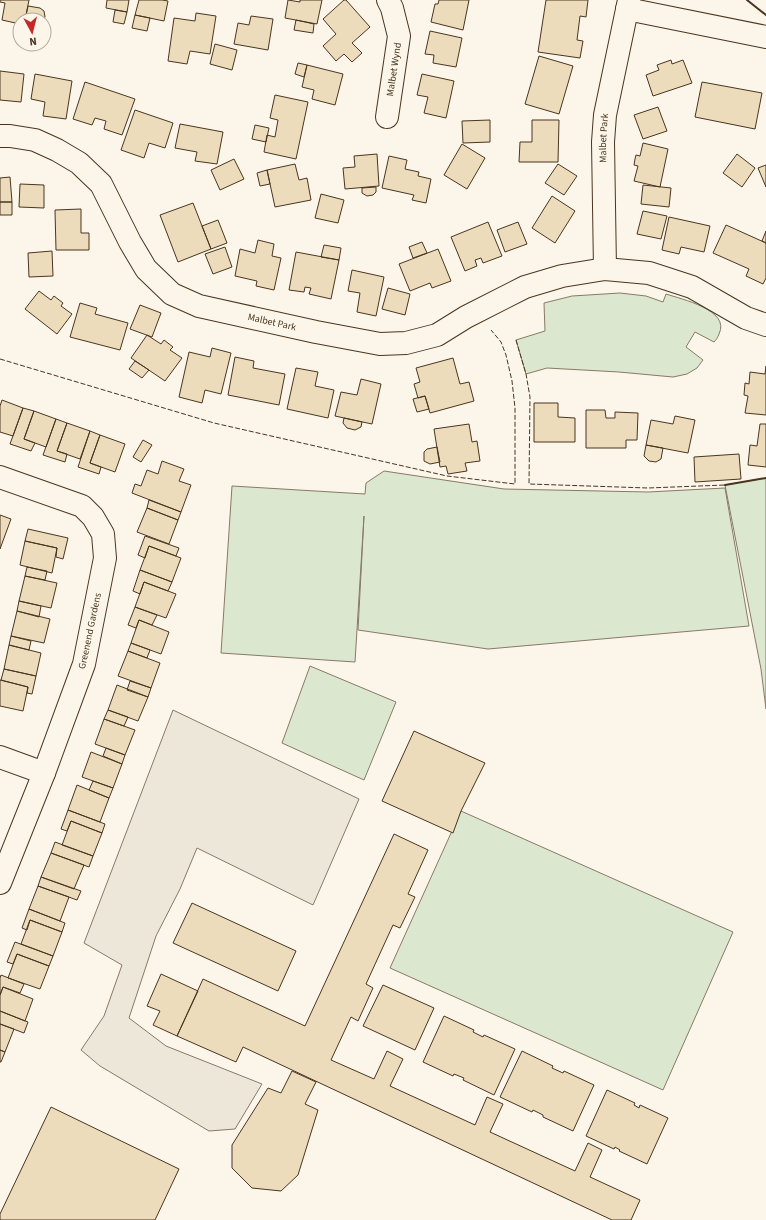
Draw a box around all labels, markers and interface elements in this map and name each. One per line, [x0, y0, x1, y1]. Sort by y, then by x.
north arrow [12, 12, 52, 52]
text: N [29, 34, 38, 49]
street label: Malbet Wynd [383, 42, 405, 97]
street label: Malbet Park [596, 113, 612, 163]
street label: Malbet Park [246, 310, 298, 334]
street label: Greenend Gardens [75, 592, 105, 670]

